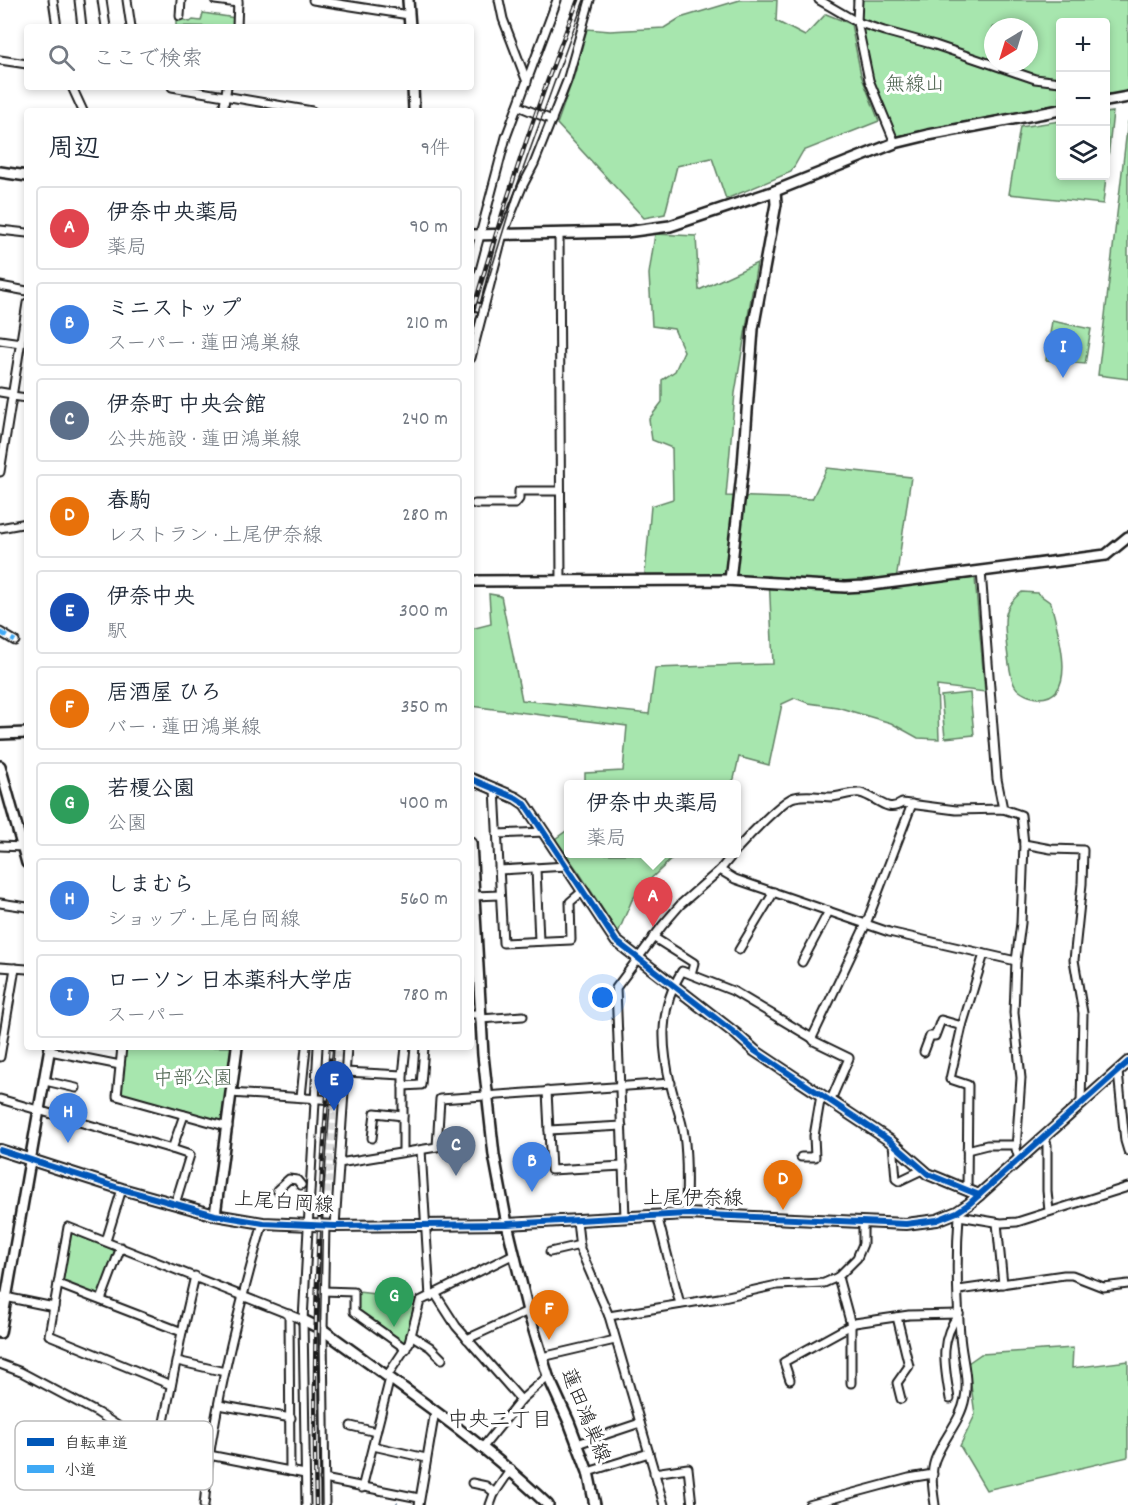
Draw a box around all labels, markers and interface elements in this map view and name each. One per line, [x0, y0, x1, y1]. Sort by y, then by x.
north arrow [984, 18, 1038, 72]
map controls [1056, 18, 1110, 180]
button: + [1056, 18, 1110, 72]
search box [24, 24, 474, 90]
icon: search [45, 41, 78, 74]
text: ここで検索 [93, 45, 203, 76]
park label: 無線山 [885, 72, 945, 100]
button: − [1056, 72, 1110, 126]
button: layers [1056, 126, 1110, 180]
text: 周辺 [48, 132, 100, 169]
text: 9件 [421, 136, 450, 164]
text: 伊奈中央薬局 [107, 199, 239, 230]
text: A [64, 214, 75, 242]
text: 90 m [410, 214, 448, 242]
text: 薬局 [107, 235, 147, 263]
text: ミニストップ [107, 295, 241, 326]
text: B [65, 310, 74, 338]
text: 210 m [406, 310, 448, 338]
pin: I [1044, 328, 1082, 378]
text: スーパー · 蓮田鴻巣線 [107, 331, 300, 359]
text: 伊奈町 中央会館 [107, 391, 266, 422]
text: C [65, 406, 74, 434]
text: 240 m [402, 406, 448, 434]
text: 公共施設 · 蓮田鴻巣線 [107, 427, 301, 455]
text: 春駒 [107, 487, 151, 518]
text: D [64, 502, 75, 530]
text: 280 m [402, 502, 448, 530]
text: レストラン · 上尾伊奈線 [107, 523, 322, 551]
text: 伊奈中央 [107, 583, 195, 614]
text: E [65, 598, 74, 626]
text: 300 m [399, 598, 448, 626]
text: 駅 [107, 619, 127, 647]
text: 居酒屋 ひろ [107, 679, 222, 710]
text: F [65, 694, 74, 722]
text: 350 m [401, 694, 448, 722]
text: バー · 蓮田鴻巣線 [107, 715, 261, 743]
text: 若榎公園 [107, 775, 195, 806]
popup [564, 780, 741, 858]
text: G [64, 790, 75, 818]
text: 400 m [400, 790, 448, 818]
text: 伊奈中央薬局 [586, 790, 719, 821]
text: 公園 [107, 811, 147, 839]
text: 薬局 [586, 826, 626, 854]
text: しまむら [107, 871, 195, 902]
pin: A [634, 878, 672, 927]
text: H [64, 886, 75, 914]
text: 560 m [400, 886, 448, 914]
text: ショップ · 上尾白岡線 [107, 907, 300, 935]
text: ローソン 日本薬科大学店 [107, 967, 354, 998]
text: I [66, 982, 73, 1010]
text: 780 m [403, 982, 448, 1010]
your location [588, 983, 617, 1012]
text: スーパー [107, 1003, 186, 1031]
pin: E [314, 1062, 354, 1111]
park label: 中部公園 [153, 1066, 233, 1094]
pin: H [48, 1094, 88, 1143]
pin: C [436, 1126, 476, 1176]
pin: B [512, 1142, 552, 1192]
pin: D [764, 1160, 802, 1210]
street label: 上尾伊奈線 [643, 1186, 743, 1214]
street label: 上尾白岡線 [233, 1187, 335, 1221]
pin: G [374, 1278, 414, 1327]
pin: F [530, 1290, 568, 1340]
street label: 蓮田鴻巣線 [552, 1364, 616, 1468]
district label: 中央二丁目 [448, 1407, 553, 1437]
legend [15, 1421, 213, 1490]
text: 自転車道 [64, 1433, 128, 1456]
text: 小道 [64, 1460, 96, 1483]

